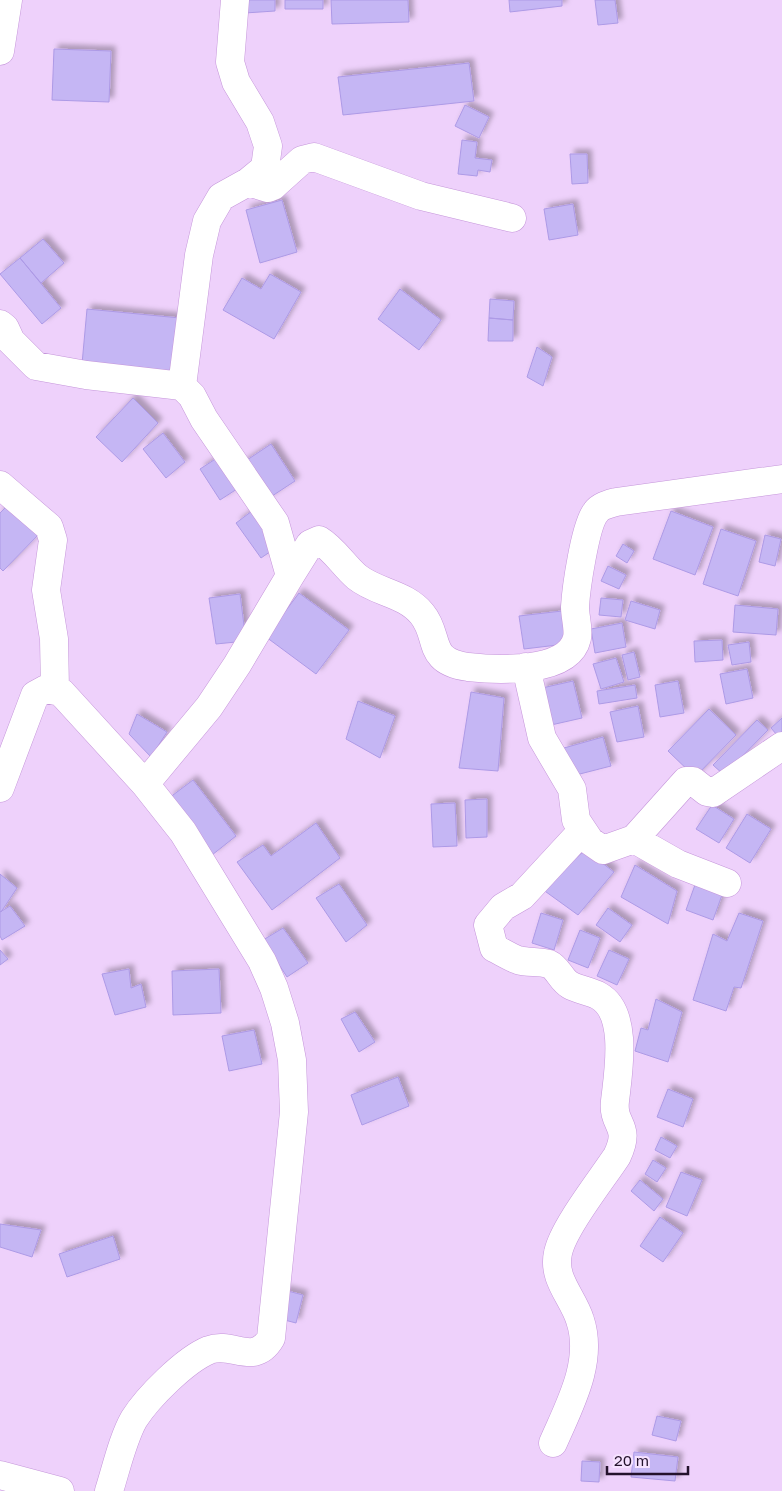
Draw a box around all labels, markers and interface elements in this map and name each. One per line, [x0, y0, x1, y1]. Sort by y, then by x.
scale bar [607, 1444, 688, 1476]
text: 20 m [614, 1451, 649, 1469]

